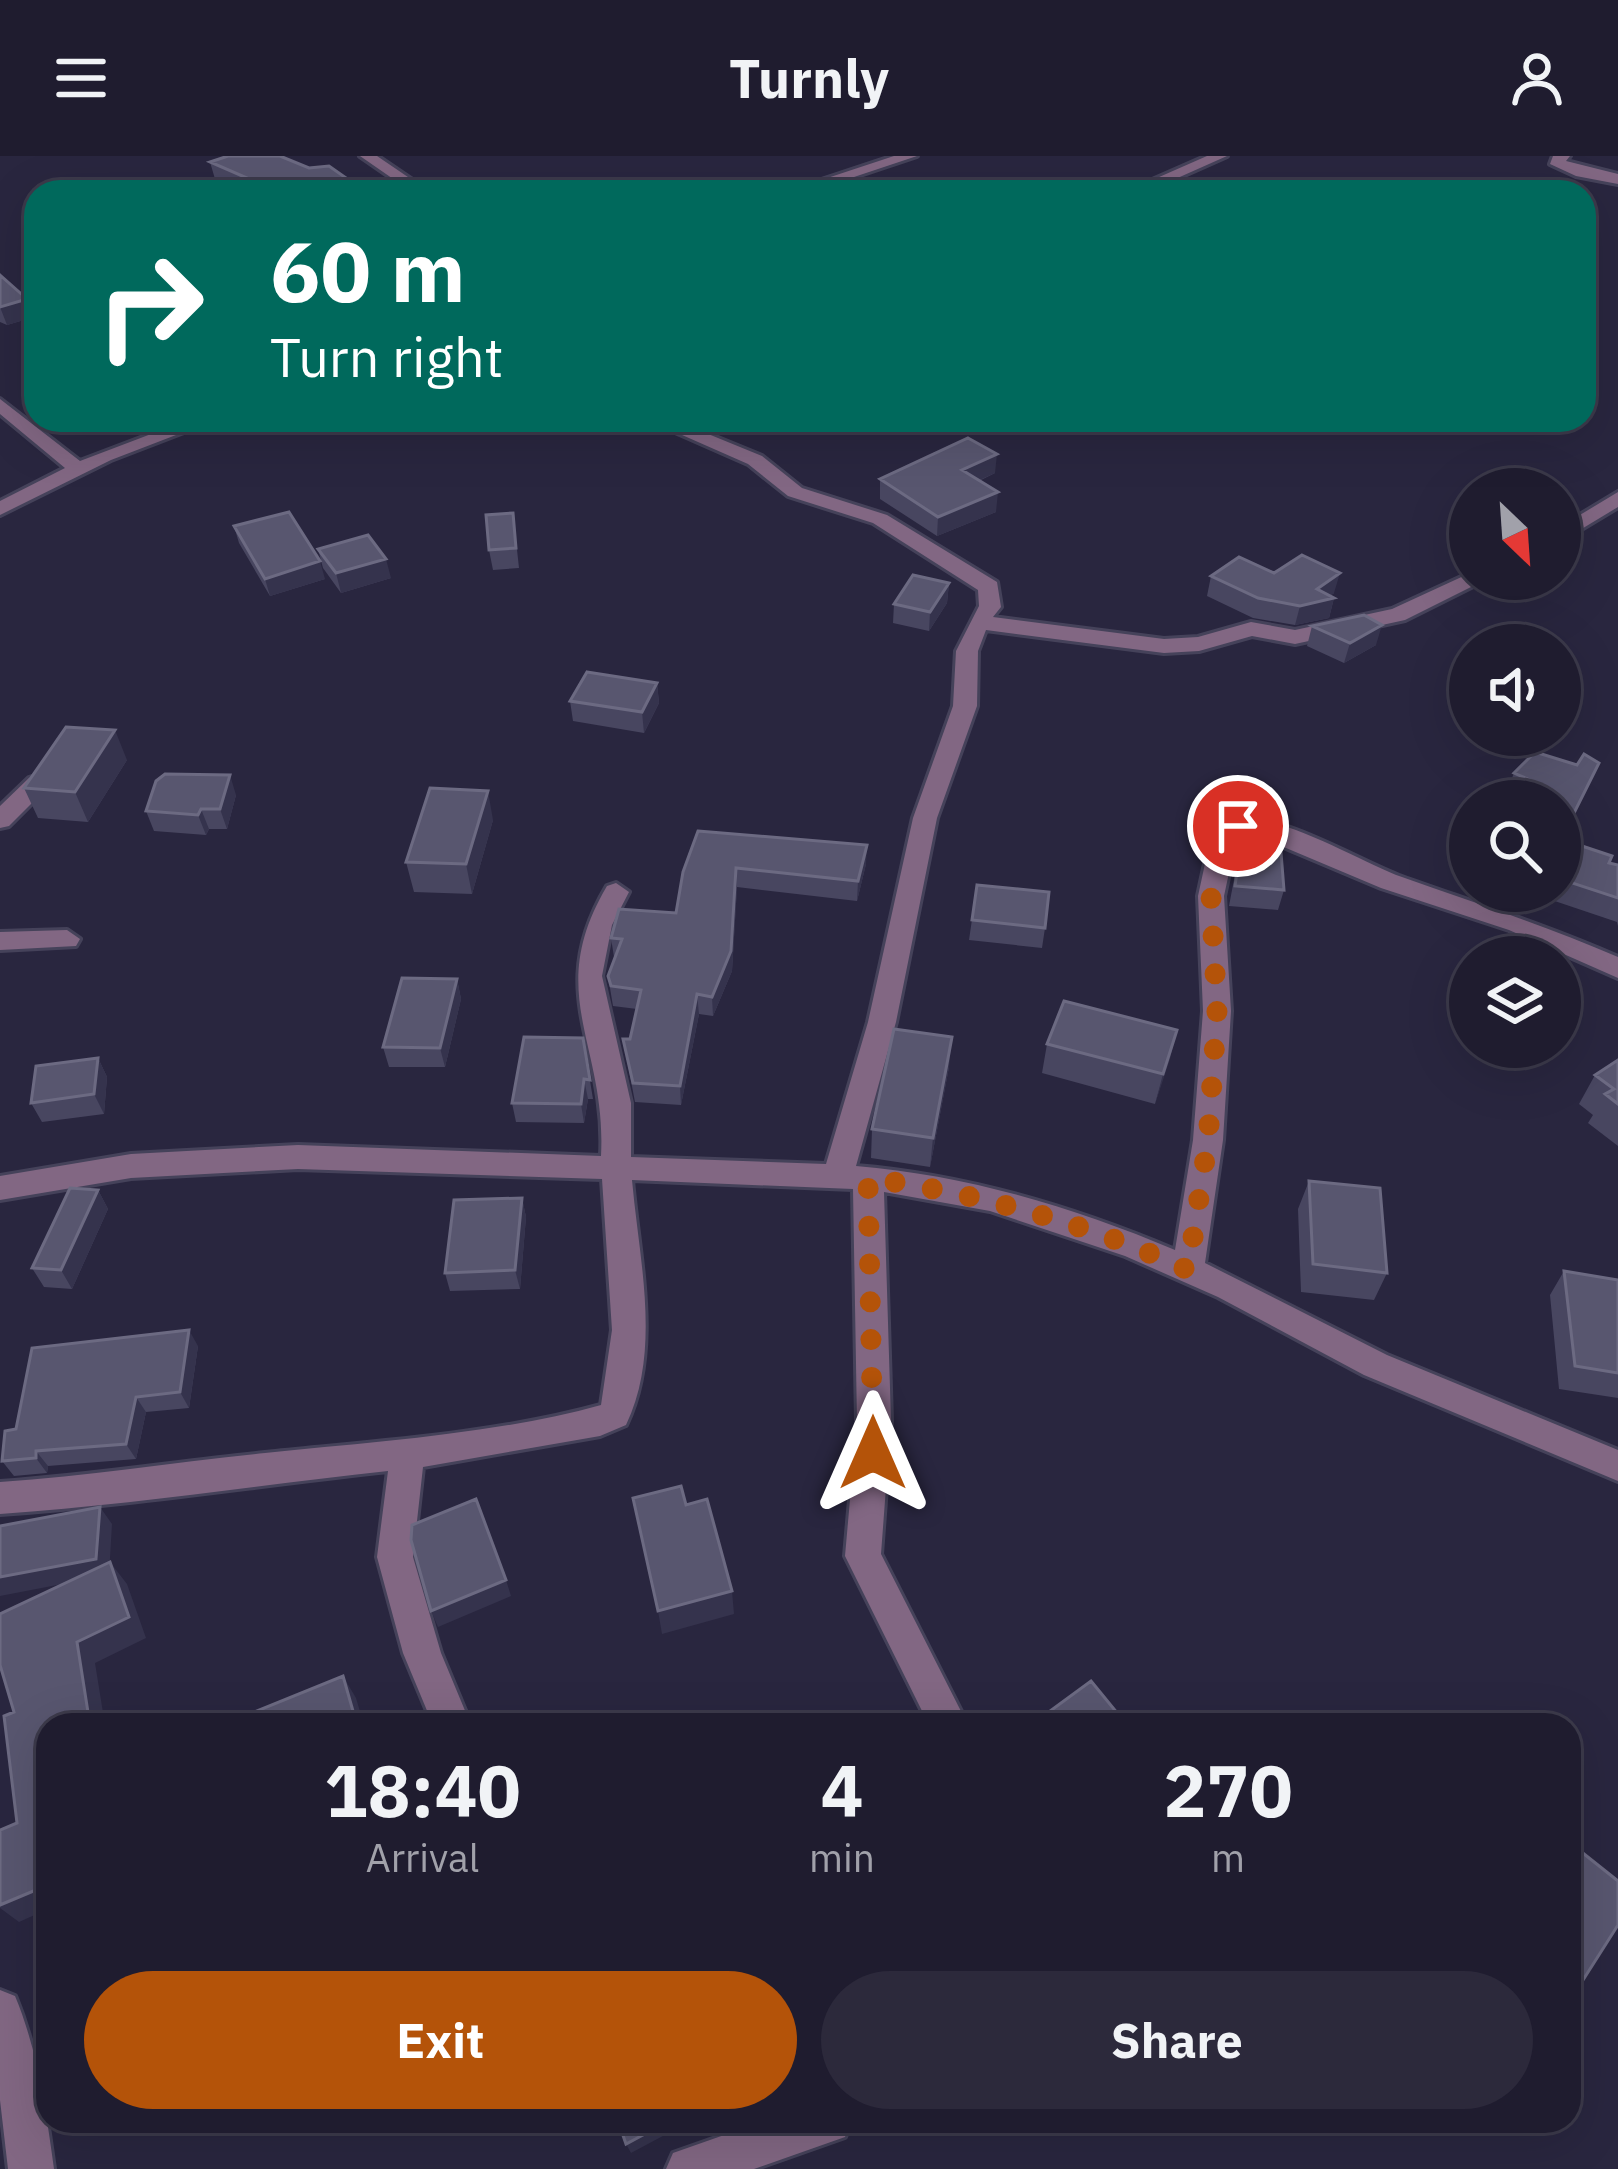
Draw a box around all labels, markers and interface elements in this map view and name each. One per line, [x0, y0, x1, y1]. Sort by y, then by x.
text: Turnly [729, 43, 889, 113]
icon: menu [48, 45, 114, 111]
icon: person [1504, 45, 1570, 111]
text: 60 m [270, 216, 466, 325]
icon: right [72, 228, 228, 384]
text: Turn right [270, 322, 504, 392]
north arrow [1449, 468, 1581, 600]
map controls [1449, 468, 1581, 1068]
button: sound [1449, 624, 1581, 756]
pin [1187, 775, 1289, 877]
button: search [1449, 780, 1581, 912]
icon: arrive [1205, 793, 1271, 859]
button: layers [1449, 936, 1581, 1068]
position arrow [810, 1390, 936, 1516]
text: 18:40 [324, 1743, 521, 1837]
text: 4 [820, 1743, 864, 1837]
text: 270 [1163, 1743, 1293, 1837]
text: Arrival [366, 1832, 479, 1883]
text: min [809, 1832, 875, 1883]
text: m [1211, 1832, 1245, 1883]
button: Exit [84, 1971, 797, 2109]
button: Share [821, 1971, 1533, 2109]

